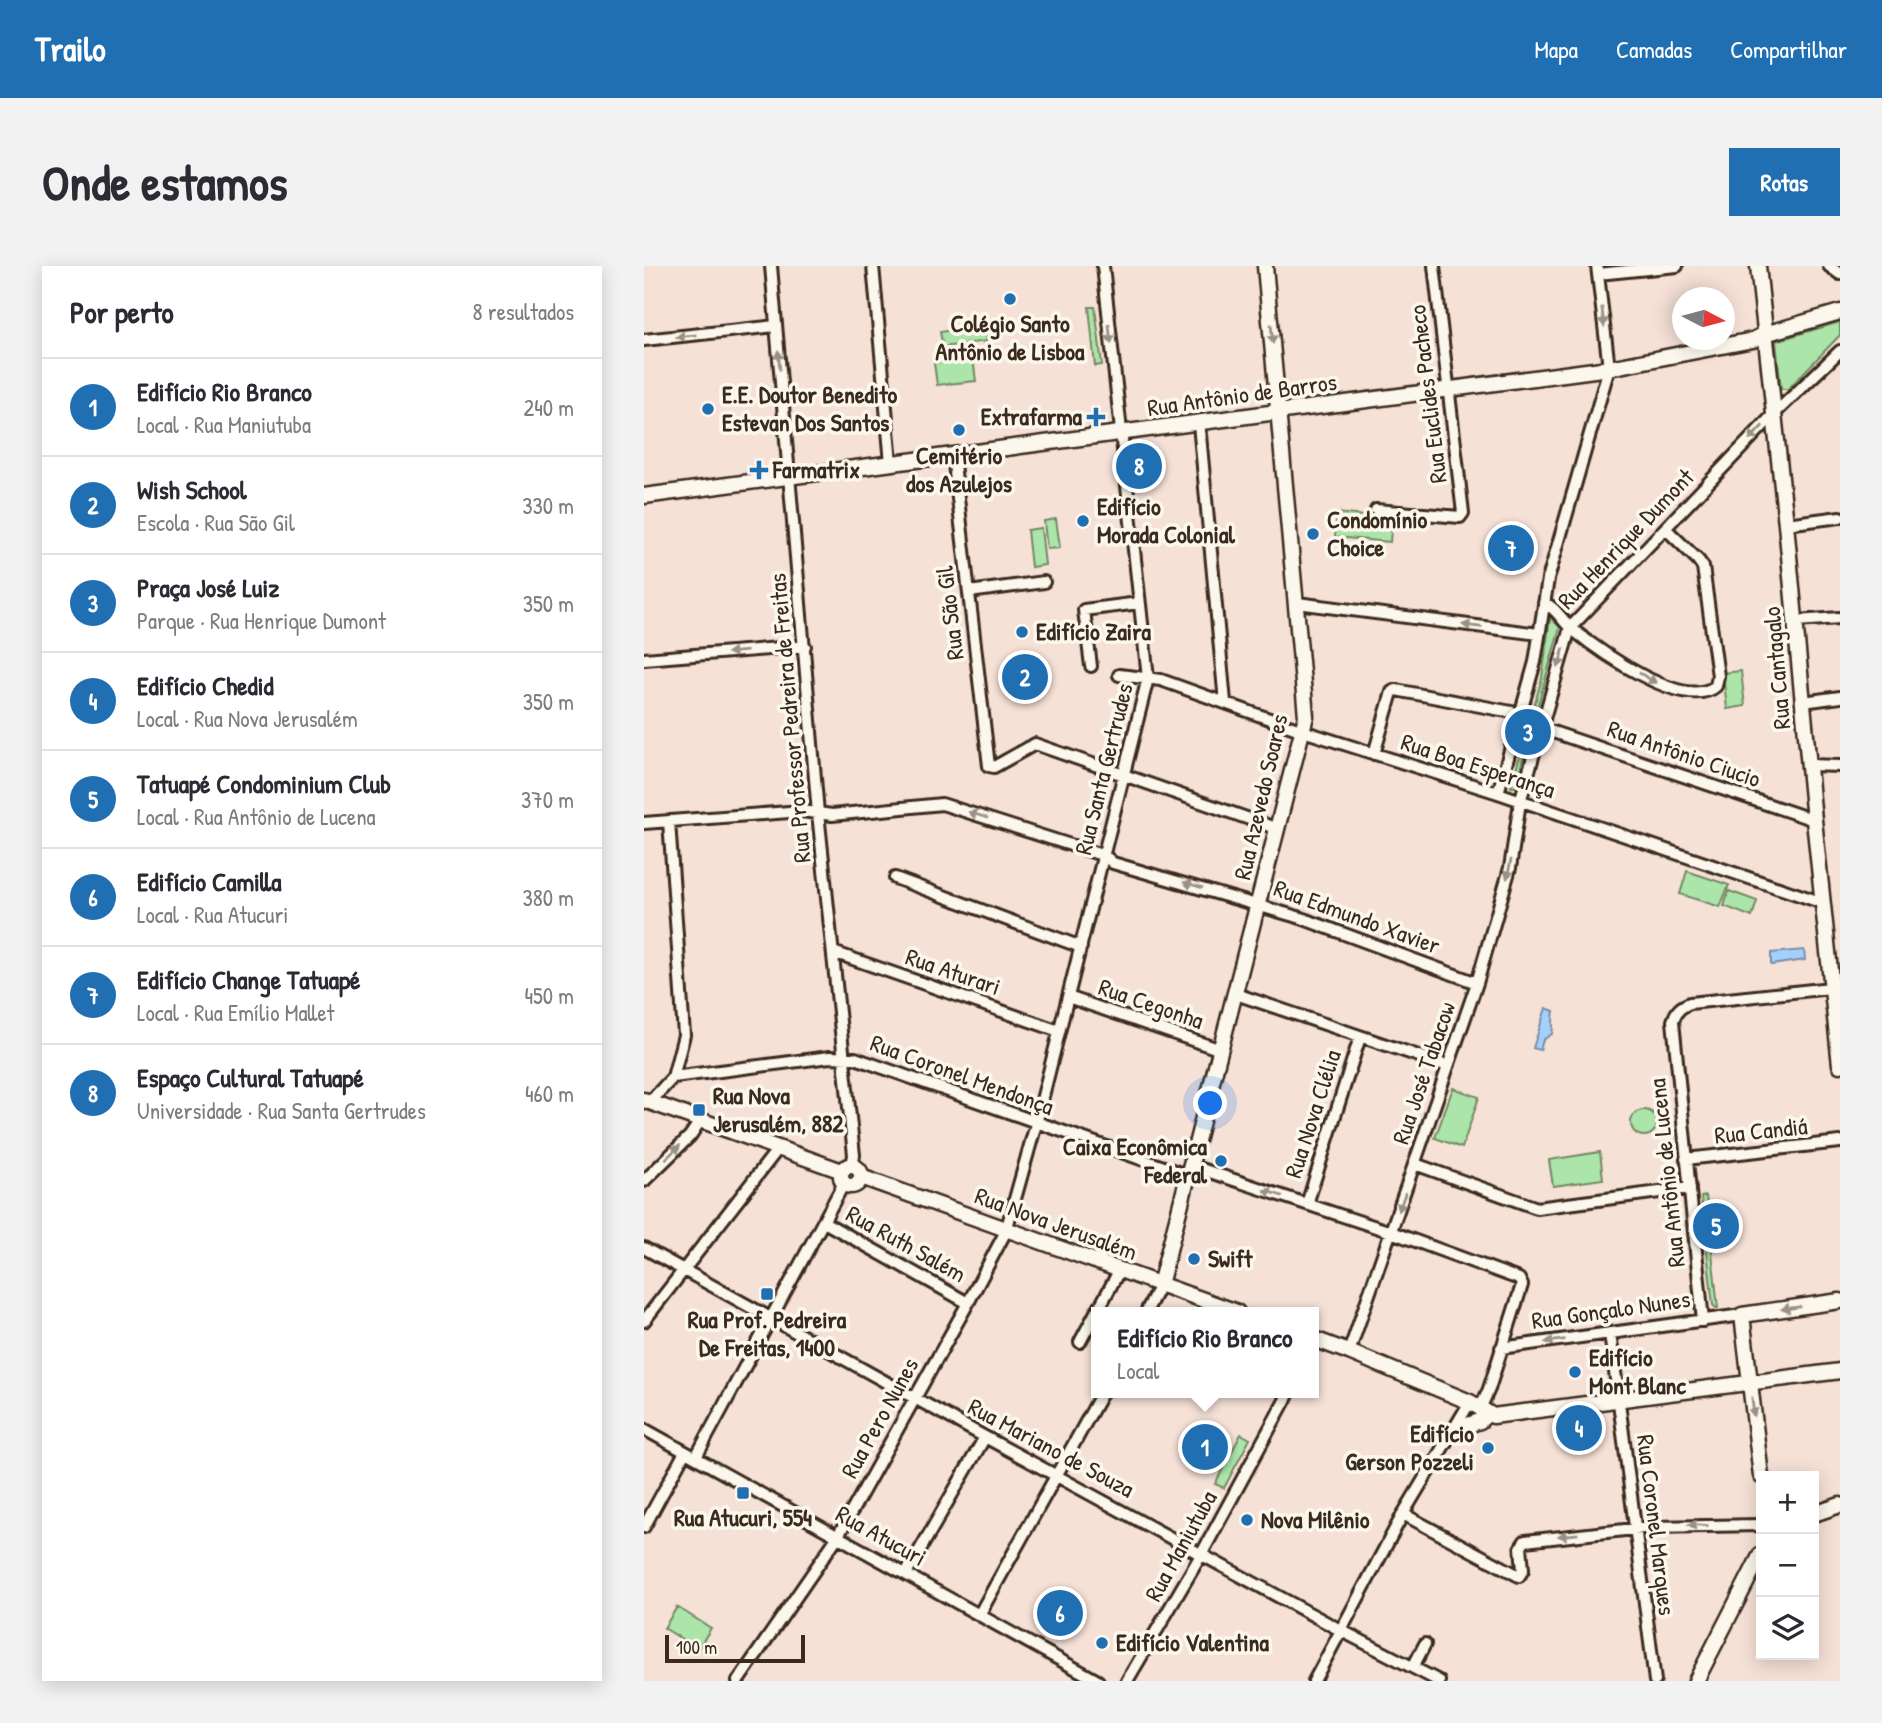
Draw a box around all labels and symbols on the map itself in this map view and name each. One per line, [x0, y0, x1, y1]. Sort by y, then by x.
north arrow [1672, 287, 1735, 350]
marker: Colégio Santo Antônio de Lisboa [1002, 291, 1018, 307]
street label: Rua Euclides Pacheco [1400, 303, 1454, 485]
one-way arrow [1598, 306, 1609, 328]
place label: Colégio Santo Antônio de Lisboa [936, 307, 1085, 367]
one-way arrow [1104, 323, 1115, 345]
one-way arrow [1267, 323, 1278, 345]
one-way arrow [675, 331, 697, 342]
one-way arrow [773, 349, 784, 371]
street label: Rua Antônio de Barros [1145, 365, 1339, 423]
place label: E.E. Doutor Benedito Estevan Dos Santos [722, 378, 897, 438]
place label: Extrafarma [981, 400, 1083, 432]
marker: E.E. Doutor Benedito Estevan Dos Santos [700, 401, 716, 417]
marker: Extrafarma [1088, 409, 1104, 425]
marker: Cemitério dos Azulejos [951, 422, 967, 438]
one-way arrow [1749, 424, 1765, 441]
place label: Cemitério dos Azulejos [906, 439, 1012, 499]
pin: 8 [1116, 440, 1162, 492]
place label: Farmatrix [772, 453, 860, 485]
street label: Rua Henrique Dumont [1550, 461, 1701, 615]
marker: Farmatrix [751, 462, 767, 478]
place label: Edifício Morada Colonial [1097, 490, 1235, 550]
place label: Condomínio Choice [1327, 503, 1428, 563]
marker: Edifício Morada Colonial [1075, 513, 1091, 529]
pin: 7 [1488, 522, 1534, 574]
marker: Condomínio Choice [1305, 526, 1321, 542]
street label: Rua São Gil [927, 564, 971, 662]
street label: Rua Professor Pedreira de Freitas [760, 572, 818, 864]
street label: Rua Cantagalo [1755, 605, 1797, 731]
place label: Edifício Zaira [1036, 615, 1151, 647]
one-way arrow [1461, 620, 1483, 631]
marker: Edifício Zaira [1014, 624, 1030, 640]
one-way arrow [726, 647, 748, 658]
one-way arrow [1556, 648, 1566, 669]
pin: 2 [1002, 651, 1048, 703]
one-way arrow [1638, 672, 1658, 684]
street label: Rua Santa Gertrudes [1066, 680, 1140, 858]
pin: 3 [1505, 706, 1551, 758]
street label: Rua Azevedo Soares [1225, 711, 1295, 883]
street label: Rua Antônio Ciucio [1604, 712, 1765, 794]
street label: Rua Boa Esperança [1397, 725, 1559, 805]
one-way arrow [967, 809, 988, 820]
one-way arrow [1503, 858, 1514, 880]
street label: Rua Edmundo Xavier [1270, 871, 1445, 961]
one-way arrow [1182, 880, 1203, 890]
street label: Rua Aturari [902, 940, 1005, 1002]
street label: Rua Cegonha [1095, 970, 1208, 1036]
street label: Rua José Tabacow [1384, 997, 1462, 1148]
street label: Rua Coronel Mendonça [866, 1026, 1058, 1122]
street label: Rua Nova Clélia [1276, 1046, 1348, 1182]
street label: Rua Antônio de Lucena [1640, 1077, 1692, 1269]
place label: Rua Nova Jerusalém, 882 [713, 1079, 844, 1139]
your location [1193, 1086, 1227, 1120]
marker: Rua Nova Jerusalém, 882 [691, 1102, 707, 1118]
street label: Rua Candiá [1713, 1109, 1809, 1151]
place label: Caixa Econômica Federal [1063, 1130, 1208, 1190]
one-way arrow [665, 1144, 682, 1161]
marker: Caixa Econômica Federal [1213, 1153, 1229, 1169]
street label: Rua Nova Jerusalém [971, 1179, 1142, 1267]
one-way arrow [1262, 1187, 1283, 1198]
one-way arrow [1396, 1192, 1407, 1213]
street label: Rua Ruth Salém [841, 1197, 972, 1289]
pin: 5 [1693, 1200, 1739, 1252]
place label: Swift [1208, 1242, 1253, 1274]
marker: Swift [1186, 1251, 1202, 1267]
street label: Rua Gonçalo Nunes [1530, 1282, 1692, 1336]
marker: Rua Prof. Pedreira De Freitas, 1400 [759, 1286, 775, 1302]
place label: Rua Prof. Pedreira De Freitas, 1400 [688, 1303, 847, 1363]
one-way arrow [1780, 1303, 1802, 1314]
one-way arrow [1544, 1335, 1566, 1346]
place label: Edifício Mont Blanc [1589, 1341, 1686, 1401]
street label: Rua Pero Nunes [833, 1352, 925, 1483]
marker: Edifício Mont Blanc [1567, 1364, 1583, 1380]
street label: Rua Mariano de Souza [963, 1390, 1140, 1504]
one-way arrow [1747, 1396, 1758, 1418]
pin: 4 [1556, 1402, 1602, 1454]
place label: Edifício Gerson Pozzeli [1345, 1417, 1474, 1477]
pin: 1 [1182, 1421, 1228, 1473]
street label: Rua Coronel Marques [1630, 1433, 1684, 1617]
marker: Edifício Gerson Pozzeli [1480, 1440, 1496, 1456]
street label: Rua Maniutuba [1137, 1484, 1224, 1607]
marker: Rua Atucuri, 554 [735, 1485, 751, 1501]
street label: Rua Atucuri [831, 1497, 932, 1573]
place label: Rua Atucuri, 554 [674, 1501, 812, 1533]
place label: Nova Milênio [1261, 1503, 1370, 1535]
marker: Nova Milênio [1239, 1512, 1255, 1528]
one-way arrow [1687, 1520, 1709, 1531]
one-way arrow [1556, 1530, 1578, 1541]
pin: 6 [1037, 1587, 1083, 1639]
place label: Edifício Valentina [1116, 1626, 1269, 1658]
scale bar [665, 1632, 805, 1664]
marker: Edifício Valentina [1094, 1635, 1110, 1651]

